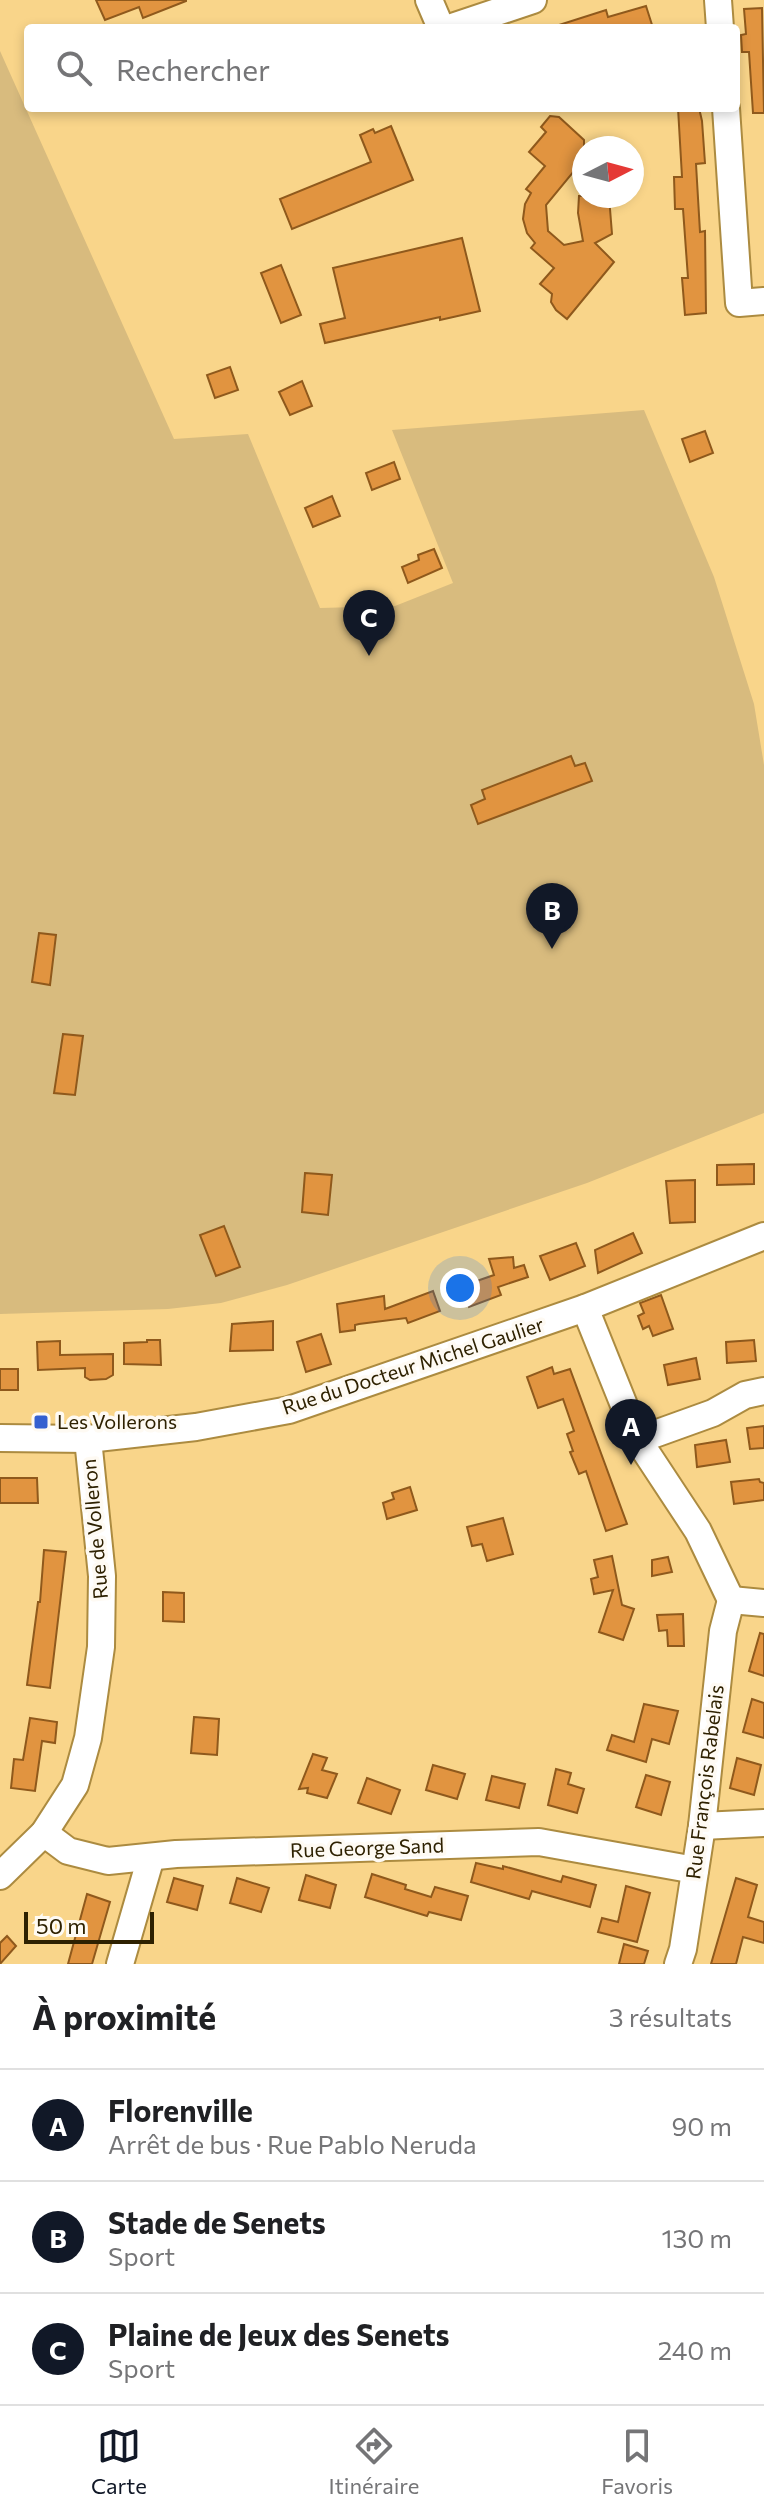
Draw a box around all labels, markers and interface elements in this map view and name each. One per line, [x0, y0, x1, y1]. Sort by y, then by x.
search box [24, 24, 740, 112]
icon: search [52, 46, 96, 90]
text: Rechercher [116, 50, 270, 87]
north arrow [572, 136, 644, 208]
pin: C [343, 590, 395, 656]
pin: B [526, 883, 578, 949]
your location [440, 1268, 480, 1308]
street label: Rue du Docteur Michel Gaulier [279, 1311, 547, 1419]
pin: A [605, 1399, 657, 1465]
place label: Les Vollerons [57, 1409, 177, 1433]
marker: Les Vollerons [32, 1413, 50, 1431]
street label: Rue de Volleron [76, 1458, 112, 1600]
street label: Rue François Rabelais [680, 1683, 728, 1880]
street label: Rue George Sand [289, 1832, 444, 1862]
scale bar [24, 1908, 154, 1944]
text: 50 m [36, 1912, 86, 1939]
text: À proximité [32, 1995, 216, 2037]
text: 3 résultats [609, 2001, 732, 2032]
text: Florenville [108, 2091, 253, 2128]
text: A [49, 2110, 67, 2141]
text: 90 m [672, 2110, 732, 2141]
text: Arrêt de bus · Rue Pablo Neruda [108, 2128, 477, 2159]
text: Stade de Senets [108, 2203, 326, 2240]
text: B [49, 2222, 67, 2253]
text: 130 m [661, 2222, 732, 2253]
text: Sport [108, 2240, 175, 2271]
text: Plaine de Jeux des Senets [108, 2315, 450, 2352]
text: C [49, 2334, 67, 2365]
text: 240 m [658, 2334, 732, 2365]
text: Sport [108, 2352, 175, 2383]
tab: Carte [91, 2424, 147, 2499]
tab: Itinéraire [329, 2424, 419, 2499]
tab: Favoris [601, 2424, 673, 2499]

